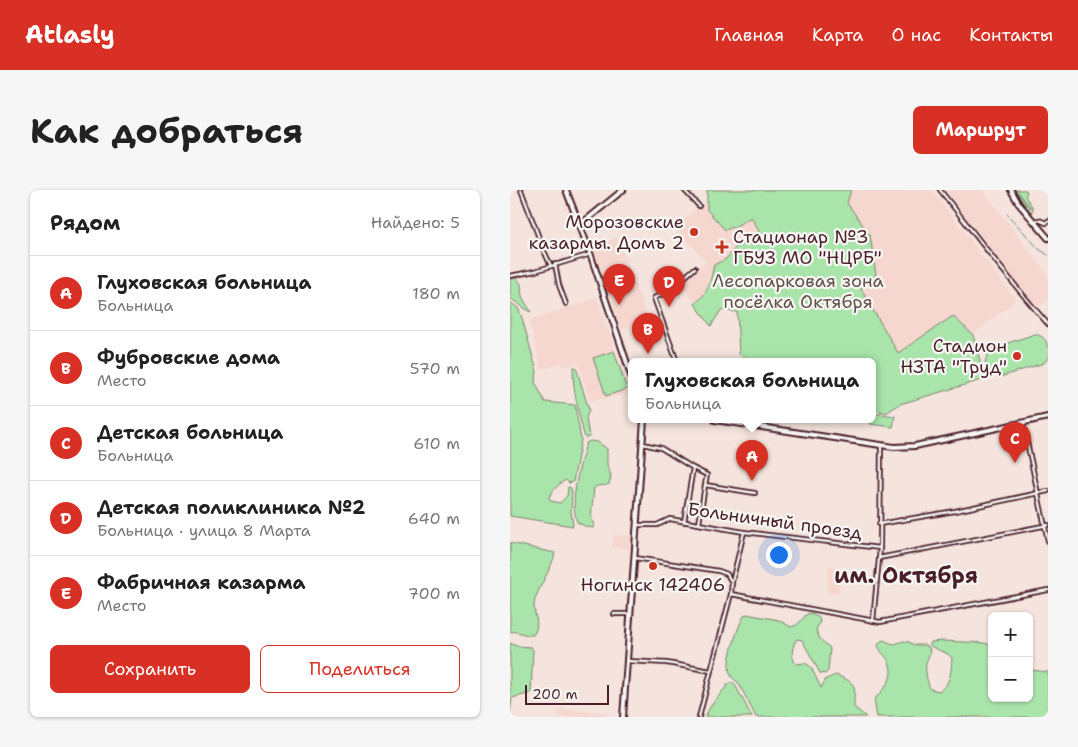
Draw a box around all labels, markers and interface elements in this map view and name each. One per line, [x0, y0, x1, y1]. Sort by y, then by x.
text: Atlasly [25, 19, 115, 51]
text: Главная [714, 23, 784, 47]
text: Карта [812, 23, 864, 47]
text: О нас [892, 23, 941, 47]
text: Контакты [969, 23, 1053, 47]
button: Маршрут [913, 106, 1048, 154]
text: Как добраться [30, 107, 303, 154]
text: Рядом [50, 209, 120, 237]
place label: Морозовские казармы. Домъ 2 [529, 210, 684, 255]
text: Найдено: 5 [371, 212, 460, 233]
place label: Стационар №3 ГБУЗ МО "НЦРБ" [733, 225, 882, 270]
marker: Морозовские казармы. Домъ 2 [688, 226, 700, 238]
marker: Стационар №3 ГБУЗ МО "НЦРБ" [715, 240, 729, 254]
pin: E [603, 264, 635, 305]
pin: D [653, 266, 685, 307]
park label: Лесопарковая зона посёлка Октября [712, 269, 884, 314]
text: Глуховская больница [97, 270, 311, 295]
text: A [60, 283, 72, 304]
text: 180 m [412, 283, 460, 304]
text: Больница [97, 295, 173, 316]
pin: B [632, 313, 664, 354]
place label: Стадион НЗТА "Труд" [900, 334, 1007, 379]
text: Фубровские дома [97, 345, 280, 370]
marker: Стадион НЗТА "Труд" [1011, 350, 1023, 362]
text: B [61, 358, 71, 379]
text: 570 m [410, 358, 460, 379]
popup [628, 358, 876, 423]
text: Глуховская больница [645, 368, 859, 393]
text: Место [97, 370, 147, 391]
text: Больница [645, 393, 721, 414]
text: Детская больница [97, 420, 283, 445]
pin: C [999, 422, 1031, 463]
text: C [61, 433, 71, 454]
text: 610 m [413, 433, 460, 454]
pin: A [736, 440, 768, 481]
text: Больница [97, 445, 173, 466]
text: Детская поликлиника №2 [97, 495, 365, 520]
street label: Больничный проезд [686, 497, 864, 545]
text: D [60, 508, 72, 529]
text: 640 m [408, 508, 460, 529]
text: Больница · улица 8 Марта [97, 520, 311, 541]
your location [766, 542, 792, 568]
marker: Ногинск 142406 [647, 560, 659, 572]
district label: им. Октября [834, 561, 978, 590]
text: Фабричная казарма [97, 570, 306, 595]
place label: Ногинск 142406 [581, 573, 725, 597]
text: E [61, 583, 71, 604]
text: 700 m [408, 583, 460, 604]
text: Место [97, 595, 147, 616]
map controls [988, 612, 1033, 702]
button: + [988, 612, 1033, 657]
button: Сохранить [50, 645, 250, 693]
button: Поделиться [260, 645, 460, 693]
button: − [988, 657, 1033, 702]
scale bar [525, 682, 609, 705]
text: 200 m [532, 685, 578, 703]

